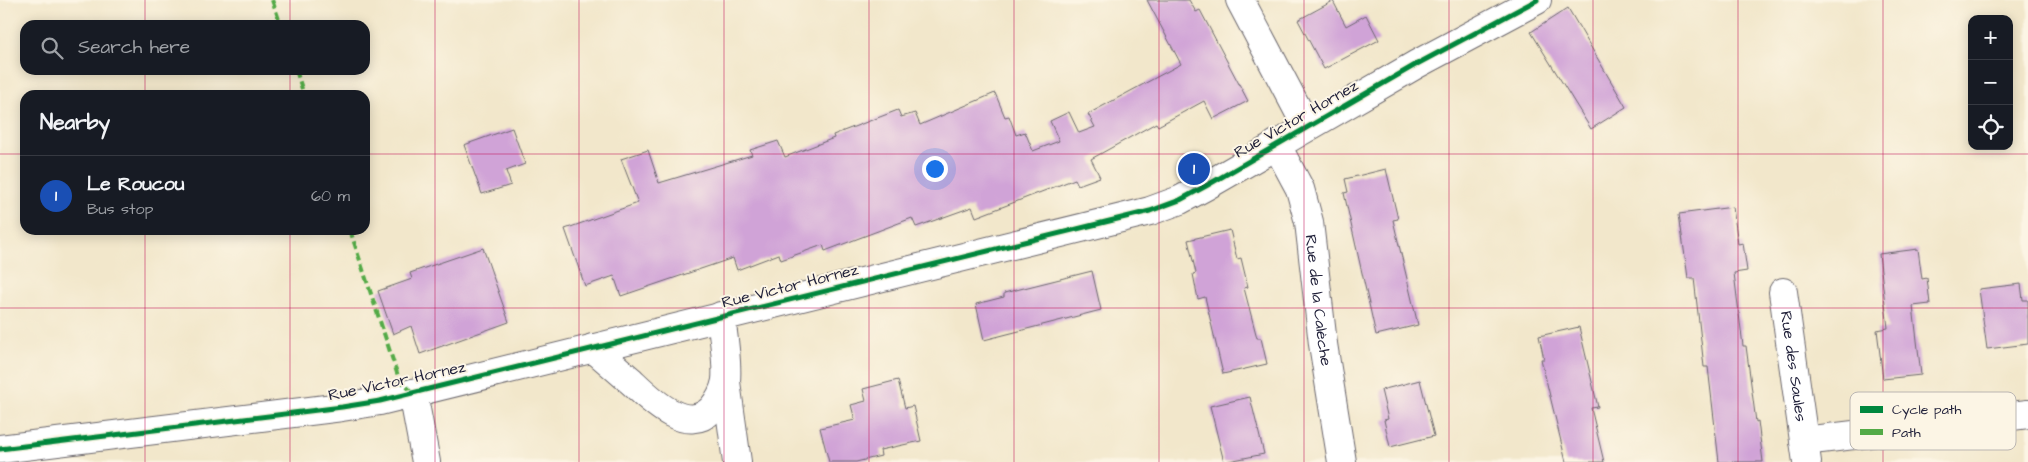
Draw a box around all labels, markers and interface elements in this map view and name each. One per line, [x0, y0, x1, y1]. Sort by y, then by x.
map controls [1968, 15, 2013, 150]
button: + [1968, 15, 2013, 60]
search box [20, 20, 370, 75]
icon: search [38, 34, 66, 62]
text: Search here [78, 34, 190, 61]
button: − [1968, 60, 2013, 105]
street label: Rue Victor Hornez [1230, 74, 1362, 164]
button: locate [1968, 105, 2013, 150]
text: Nearby [40, 108, 110, 137]
pin: 1 [1178, 150, 1210, 188]
your location [922, 156, 948, 182]
text: Le Roucou [87, 171, 184, 198]
text: 1 [55, 185, 57, 207]
text: 60 m [311, 185, 350, 207]
text: Bus stop [87, 198, 153, 220]
street label: Rue de la Calèche [1300, 233, 1337, 368]
street label: Rue Victor Hornez [719, 258, 861, 314]
street label: Rue des Saules [1775, 309, 1812, 423]
street label: Rue Victor Hornez [326, 356, 468, 406]
legend [1850, 392, 2016, 450]
text: Cycle path [1892, 400, 1961, 420]
text: Path [1892, 423, 1921, 443]

